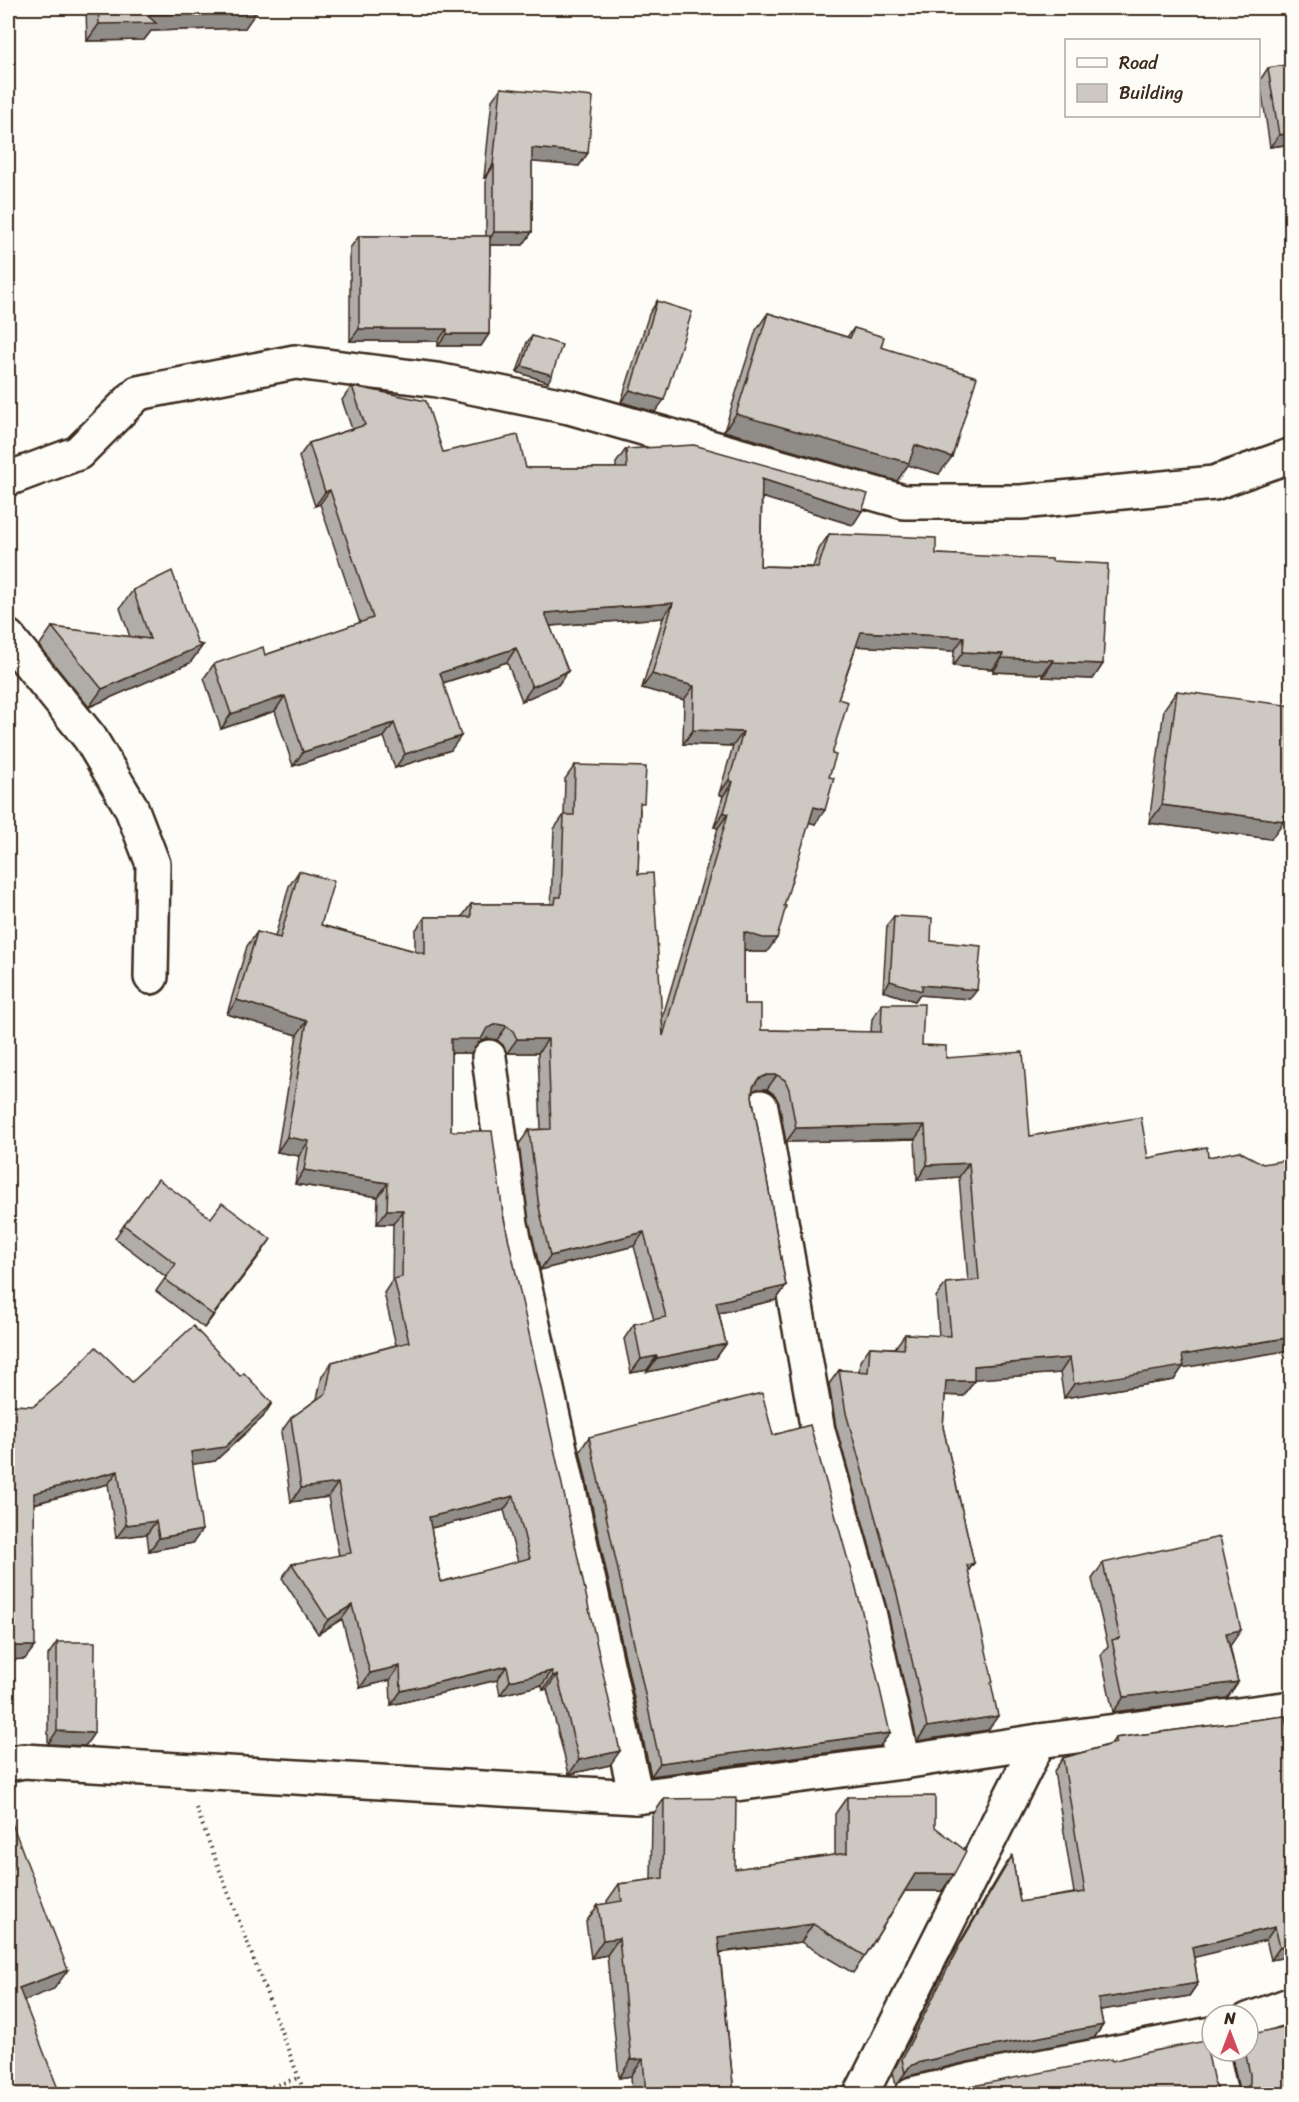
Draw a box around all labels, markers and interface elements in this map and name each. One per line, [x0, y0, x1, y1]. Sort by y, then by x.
legend [1065, 39, 1260, 117]
text: Road [1119, 47, 1159, 79]
text: Building [1119, 77, 1183, 109]
north arrow [1200, 2003, 1260, 2063]
text: N [1223, 2004, 1236, 2033]

